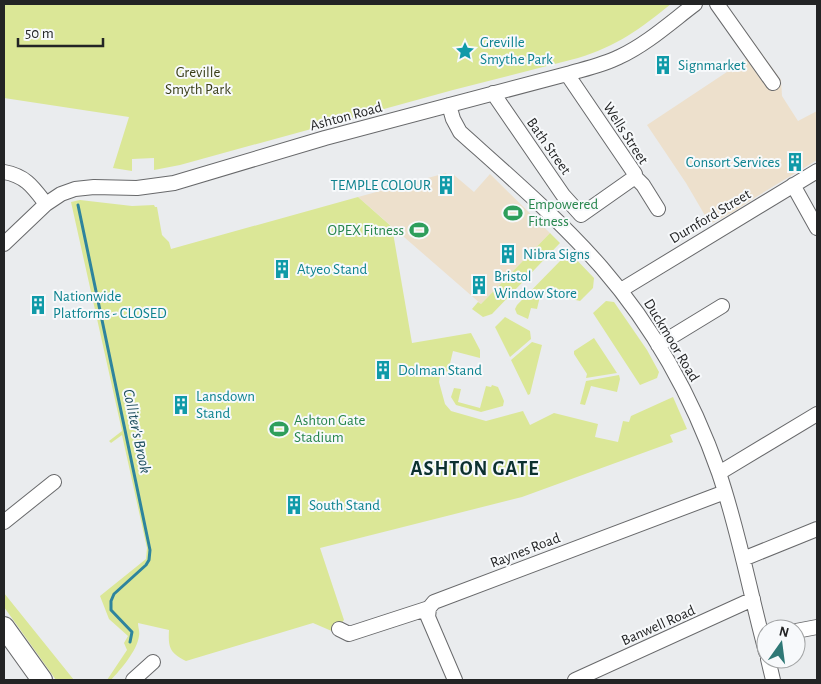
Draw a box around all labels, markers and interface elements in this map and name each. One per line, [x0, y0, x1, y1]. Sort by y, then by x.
scale bar [18, 15, 102, 47]
text: 50 m [25, 26, 54, 41]
place label: Greville Smythe Park [480, 35, 553, 67]
place icon: Greville Smythe Park [454, 40, 476, 62]
building icon: Signmarket [652, 54, 674, 76]
place label: Signmarket [678, 58, 746, 73]
park label: Greville Smyth Park [165, 65, 231, 97]
street label: Ashton Road [309, 100, 384, 133]
street label: Wells Street [600, 100, 651, 167]
street label: Bath Street [524, 115, 574, 178]
building icon: Consort Services [784, 151, 806, 173]
place label: Consort Services [686, 155, 780, 170]
building icon: TEMPLE COLOUR [435, 174, 457, 196]
place label: TEMPLE COLOUR [331, 178, 431, 193]
street label: Durnford Street [667, 186, 754, 246]
place label: Empowered Fitness [528, 197, 598, 229]
sports icon: Empowered Fitness [502, 202, 524, 224]
sports icon: OPEX Fitness [408, 219, 430, 241]
place label: OPEX Fitness [327, 223, 404, 238]
building icon: Nibra Signs [497, 243, 519, 265]
place label: Nibra Signs [523, 247, 590, 262]
building icon: Atyeo Stand [271, 258, 293, 280]
place label: Atyeo Stand [297, 262, 367, 277]
place label: Bristol Window Store [494, 269, 577, 301]
building icon: Bristol Window Store [468, 274, 490, 296]
place label: Nationwide Platforms - CLOSED [53, 289, 167, 321]
building icon: Nationwide Platforms - CLOSED [27, 294, 49, 316]
street label: Duckmoor Road [641, 296, 702, 384]
building icon: Dolman Stand [372, 359, 394, 381]
place label: Dolman Stand [398, 363, 482, 378]
water label: Colliter's Brook [120, 388, 154, 475]
place label: Lansdown Stand [196, 389, 255, 421]
building icon: Lansdown Stand [170, 394, 192, 416]
place label: Ashton Gate Stadium [294, 413, 365, 445]
sports icon: Ashton Gate Stadium [268, 418, 290, 440]
district label: ASHTON GATE [411, 459, 539, 479]
building icon: South Stand [283, 494, 305, 516]
place label: South Stand [309, 498, 380, 513]
street label: Raynes Road [488, 530, 562, 571]
street label: Banwell Road [619, 602, 697, 648]
north arrow [756, 619, 806, 669]
text: N [777, 624, 790, 640]

